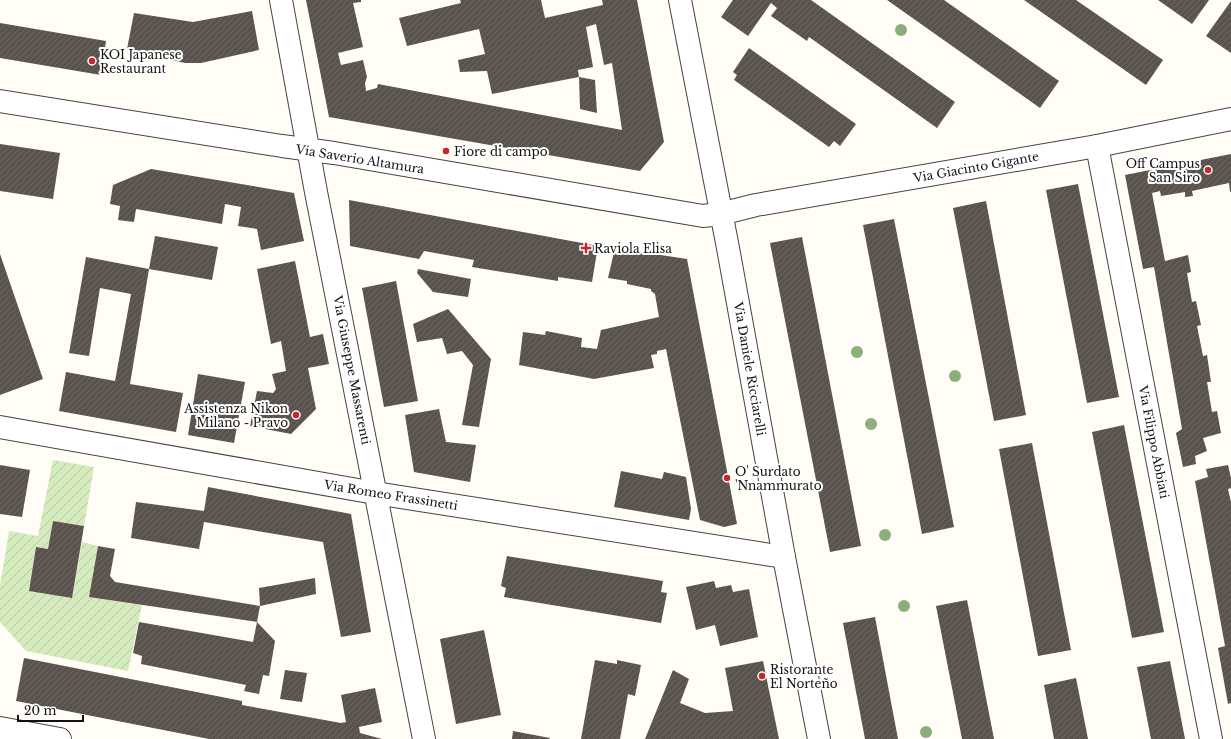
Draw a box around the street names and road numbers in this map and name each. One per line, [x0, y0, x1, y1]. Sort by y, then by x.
street label: Via Saverio Altamura [294, 141, 426, 177]
street label: Via Giacinto Gigante [911, 149, 1040, 186]
street label: Via Giuseppe Massarenti [330, 293, 374, 446]
street label: Via Daniele Ricciarelli [731, 300, 769, 437]
street label: Via Filippo Abbiati [1135, 383, 1172, 500]
street label: Via Romeo Frassinetti [322, 477, 459, 513]

